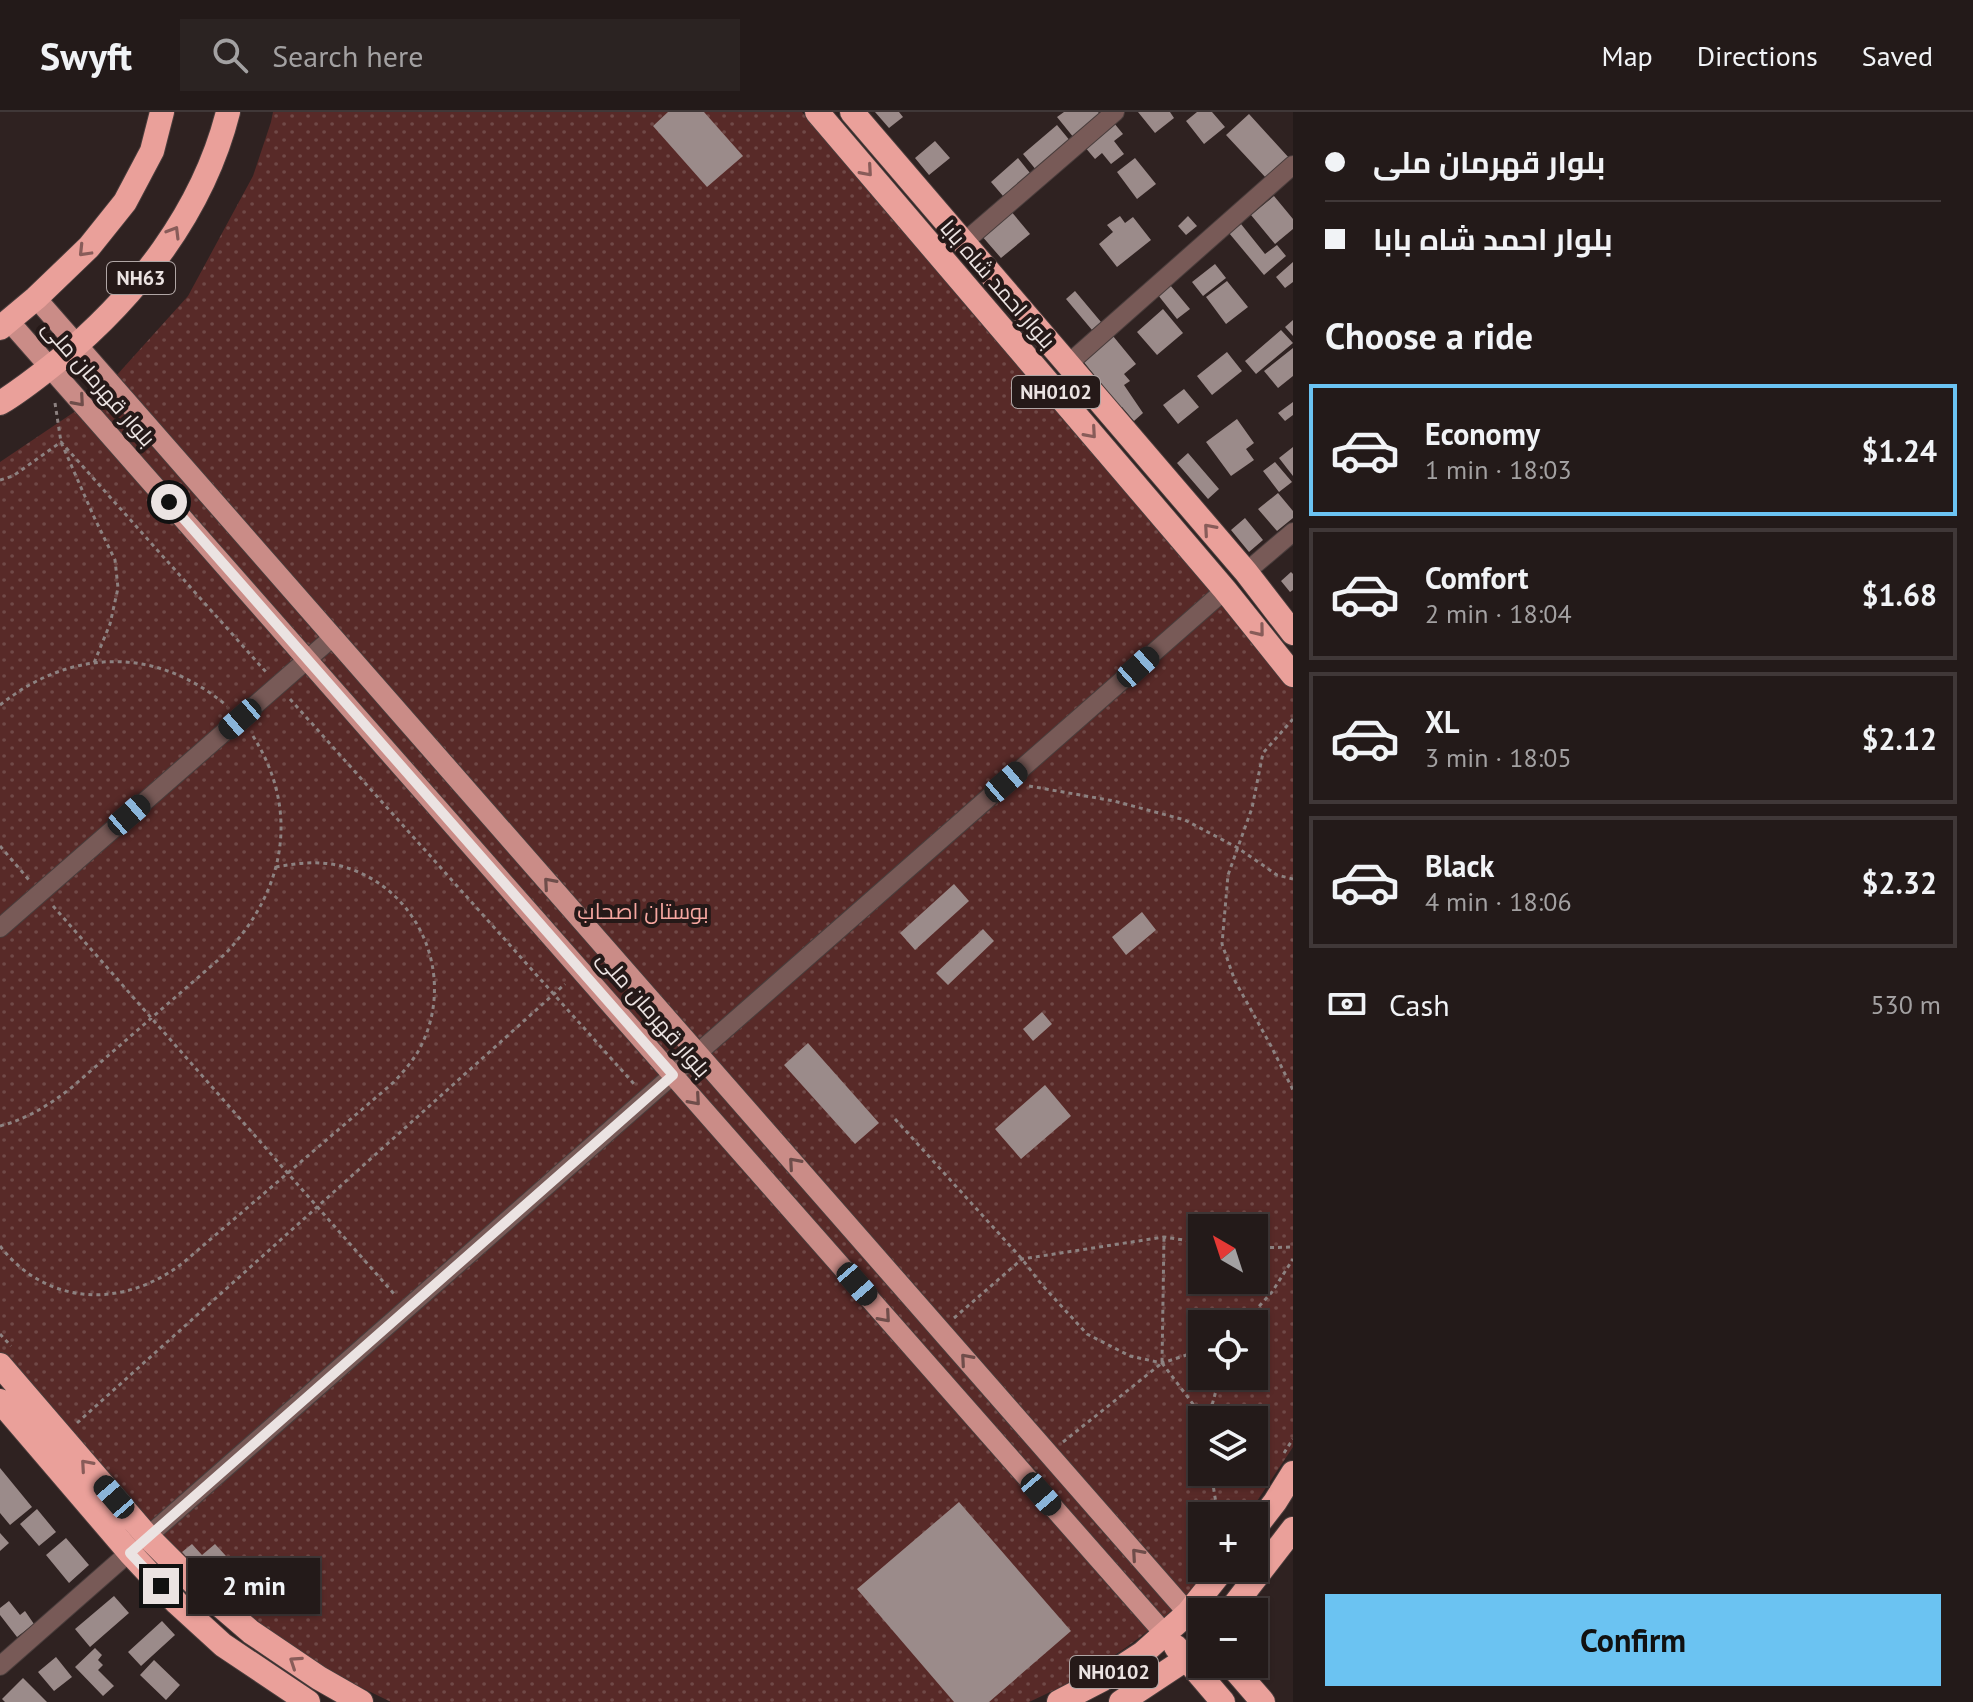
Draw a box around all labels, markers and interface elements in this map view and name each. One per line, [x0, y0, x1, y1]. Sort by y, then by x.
search box [180, 19, 740, 91]
text: Swyft [40, 31, 132, 80]
icon: search [208, 33, 252, 77]
text: Search here [272, 36, 423, 75]
text: Map [1602, 37, 1653, 74]
text: Directions [1697, 37, 1818, 74]
text: Saved [1862, 37, 1933, 74]
text: بلوار قهرمان ملی [1373, 142, 1605, 181]
one-way arrow [857, 162, 872, 177]
street label: بلوار احمد شاه بابا [934, 214, 1062, 354]
text: بلوار احمد شاه بابا [1373, 219, 1613, 258]
one-way arrow [164, 226, 180, 241]
one-way arrow [79, 242, 93, 256]
road number: NH63 [107, 262, 175, 294]
text: Choose a ride [1325, 312, 1533, 359]
street label: بلوار قهرمان ملی [36, 314, 162, 452]
road number: NH0102 [1012, 376, 1100, 408]
one-way arrow [70, 391, 84, 406]
icon: car [1329, 414, 1401, 486]
text: Economy [1425, 414, 1540, 453]
one-way arrow [1081, 423, 1096, 438]
text: $1.24 [1862, 431, 1937, 470]
text: 1 min · 18:03 [1425, 453, 1572, 486]
route start [151, 484, 187, 520]
one-way arrow [1204, 524, 1219, 538]
icon: car [1329, 558, 1401, 630]
text: Comfort [1425, 558, 1528, 597]
text: $1.68 [1862, 575, 1937, 614]
text: 2 min · 18:04 [1425, 597, 1572, 630]
one-way arrow [1249, 622, 1264, 636]
car [1112, 642, 1164, 692]
car [214, 694, 266, 744]
icon: car [1329, 702, 1401, 774]
text: XL [1425, 702, 1459, 741]
text: $2.12 [1862, 719, 1937, 758]
text: 3 min · 18:05 [1425, 741, 1572, 774]
car [980, 757, 1032, 807]
car [103, 790, 155, 840]
icon: car [1329, 846, 1401, 918]
text: Black [1425, 846, 1494, 885]
text: $2.32 [1862, 863, 1937, 902]
one-way arrow [544, 878, 559, 893]
text: 4 min · 18:06 [1425, 885, 1572, 918]
park label: بوستان اصحاب [577, 897, 709, 925]
street label: بلوار قهرمان ملی [591, 945, 717, 1083]
icon: cash [1325, 982, 1369, 1026]
text: Cash [1389, 985, 1450, 1024]
text: 530 m [1870, 988, 1941, 1021]
one-way arrow [685, 1091, 700, 1106]
one-way arrow [789, 1158, 804, 1173]
north arrow [1188, 1214, 1268, 1294]
map controls [1188, 1214, 1268, 1678]
car [832, 1258, 882, 1310]
one-way arrow [875, 1307, 890, 1322]
button: locate [1188, 1310, 1268, 1390]
one-way arrow [961, 1353, 975, 1368]
button: layers [1188, 1406, 1268, 1486]
one-way arrow [82, 1459, 96, 1474]
car [1016, 1468, 1066, 1520]
car [89, 1471, 139, 1523]
button: + [1188, 1502, 1268, 1582]
one-way arrow [1132, 1549, 1147, 1564]
callout: 2 min [189, 1558, 321, 1614]
route end [143, 1568, 179, 1604]
text: 2 min [222, 1569, 286, 1602]
button: Confirm [1325, 1594, 1941, 1686]
button: − [1188, 1598, 1268, 1678]
road number: NH0102 [1070, 1656, 1158, 1688]
one-way arrow [289, 1657, 303, 1672]

